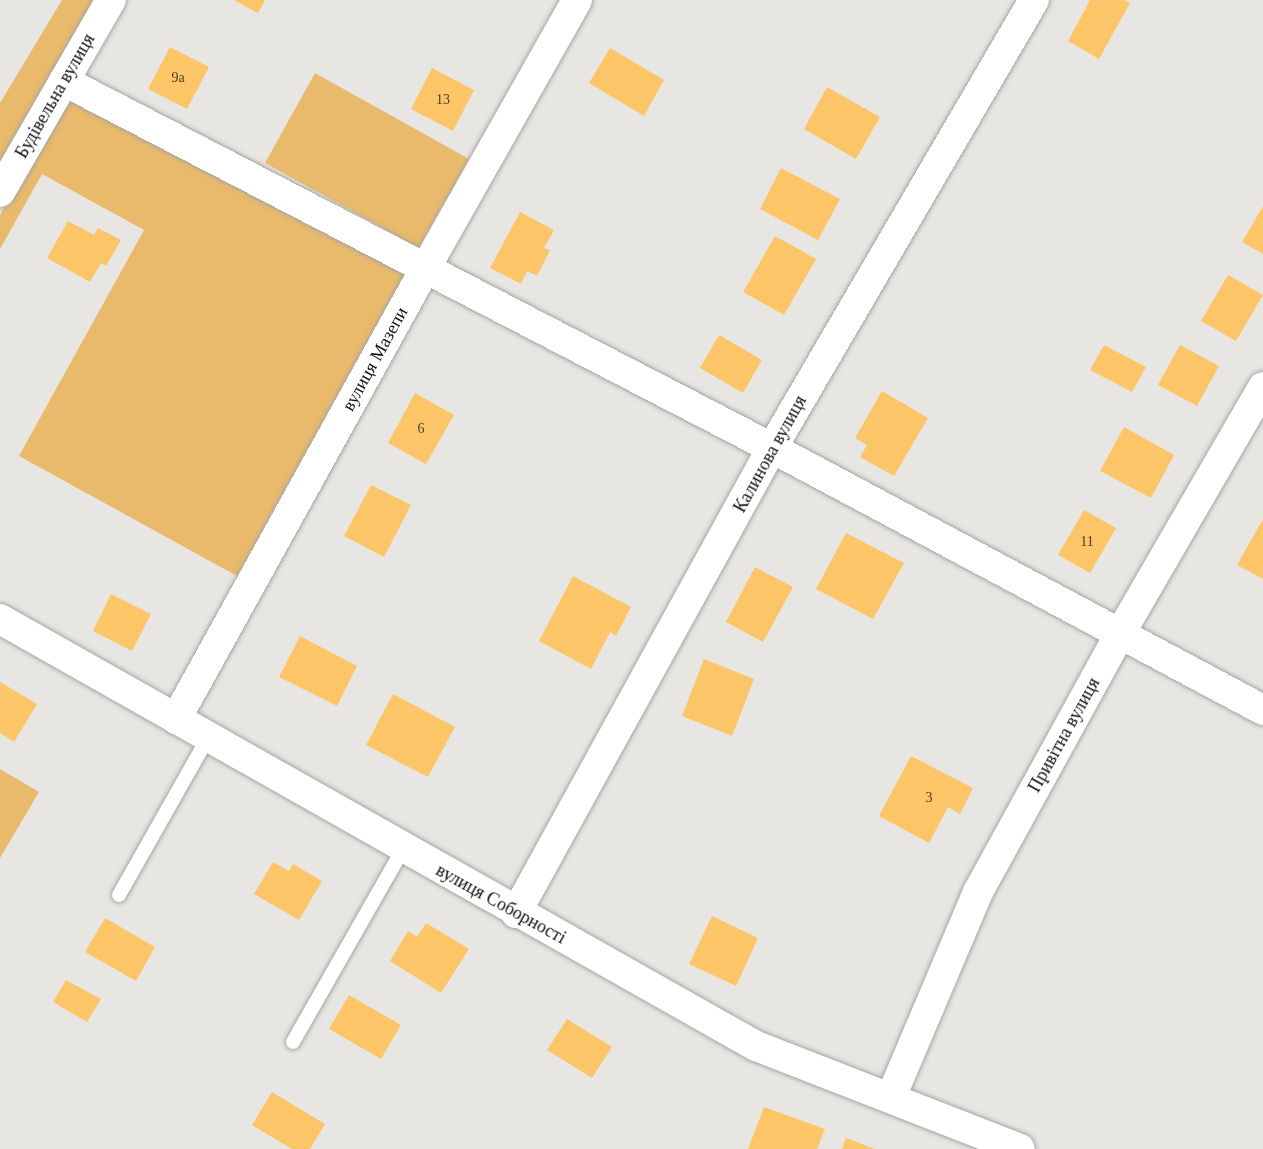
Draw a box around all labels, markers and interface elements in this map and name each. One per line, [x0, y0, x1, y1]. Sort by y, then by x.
street label: Будівельна вулиця [11, 30, 99, 162]
house number: 9а [171, 70, 185, 86]
house number: 13 [436, 92, 450, 108]
street label: вулиця Мазепи [338, 303, 412, 415]
street label: Калинова вулиця [729, 392, 811, 516]
house number: 6 [418, 421, 424, 437]
house number: 11 [1080, 534, 1094, 550]
street label: Привітна вулиця [1024, 674, 1104, 796]
house number: 3 [926, 790, 932, 806]
street label: вулиця Соборності [432, 859, 570, 949]

